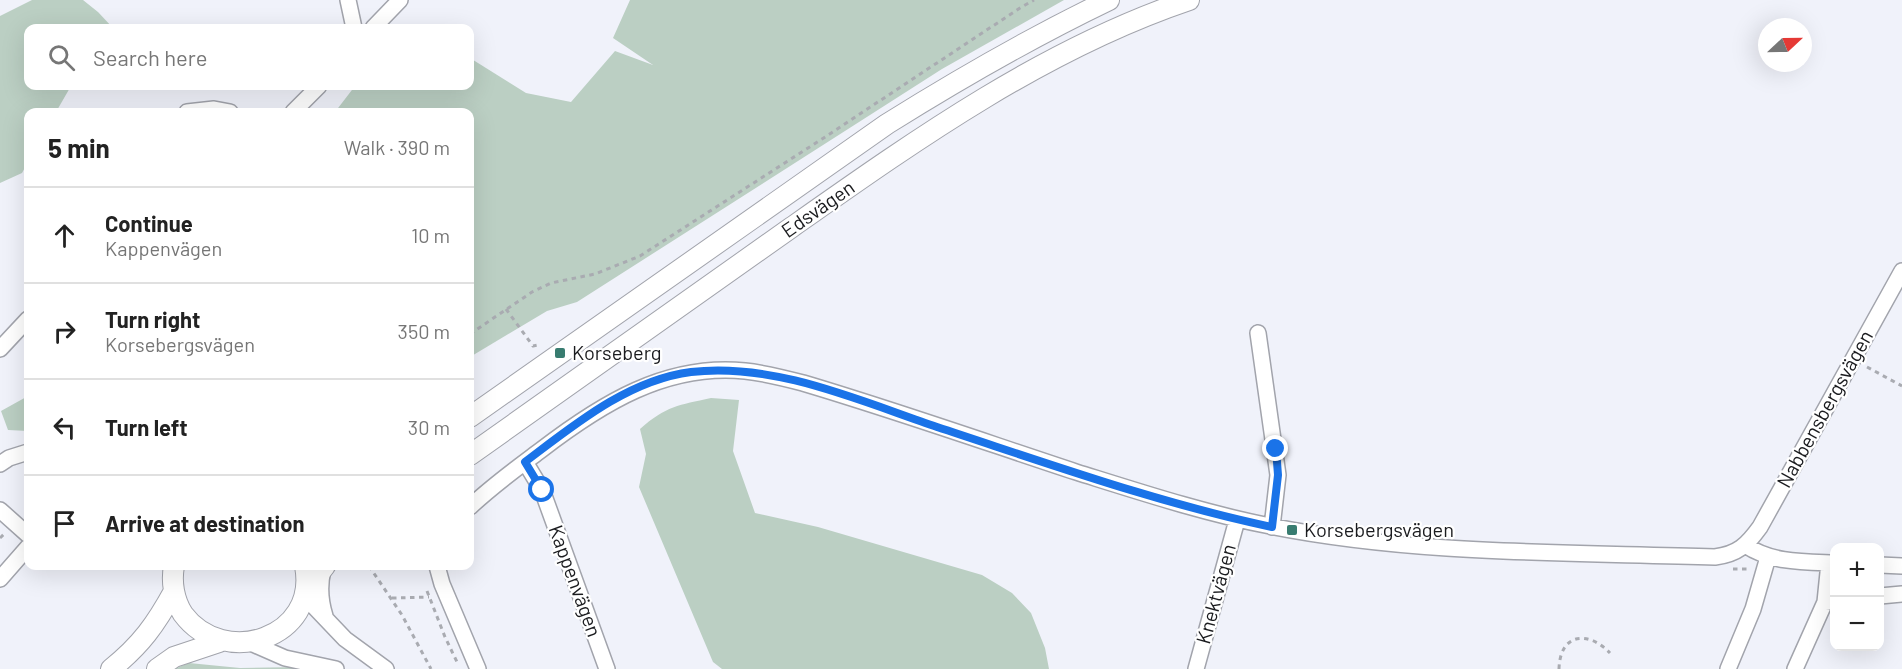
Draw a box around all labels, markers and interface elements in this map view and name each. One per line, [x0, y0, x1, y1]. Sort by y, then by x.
north arrow [1758, 18, 1812, 72]
search box [24, 24, 474, 90]
icon: search [45, 41, 78, 74]
text: Search here [93, 44, 207, 70]
text: 5 min [48, 132, 110, 163]
text: Walk · 390 m [344, 135, 450, 159]
street label: Edsvägen [776, 174, 859, 242]
text: Continue [105, 210, 193, 236]
icon: ahead [48, 219, 81, 252]
text: 10 m [411, 223, 450, 247]
text: Kappenvägen [105, 236, 222, 260]
text: Turn right [105, 306, 200, 332]
icon: right [48, 315, 81, 348]
text: 350 m [398, 319, 450, 343]
street label: Nabbensbergsvägen [1771, 326, 1877, 491]
text: Korsebergsvägen [105, 332, 255, 356]
place label: Korseberg [572, 340, 662, 364]
marker: Korseberg [553, 346, 567, 360]
icon: left [48, 411, 81, 444]
text: Turn left [105, 414, 188, 440]
text: 30 m [408, 415, 450, 439]
route end [1262, 435, 1288, 461]
route start [528, 476, 554, 502]
icon: arrive [48, 507, 81, 540]
text: Arrive at destination [105, 510, 304, 536]
place label: Korsebergsvägen [1304, 517, 1454, 541]
street label: Kappenvägen [545, 521, 607, 640]
marker: Korsebergsvägen [1285, 523, 1299, 537]
street label: Knektvägen [1190, 541, 1240, 646]
map controls [1830, 543, 1884, 651]
button: + [1830, 543, 1884, 597]
button: − [1830, 597, 1884, 651]

